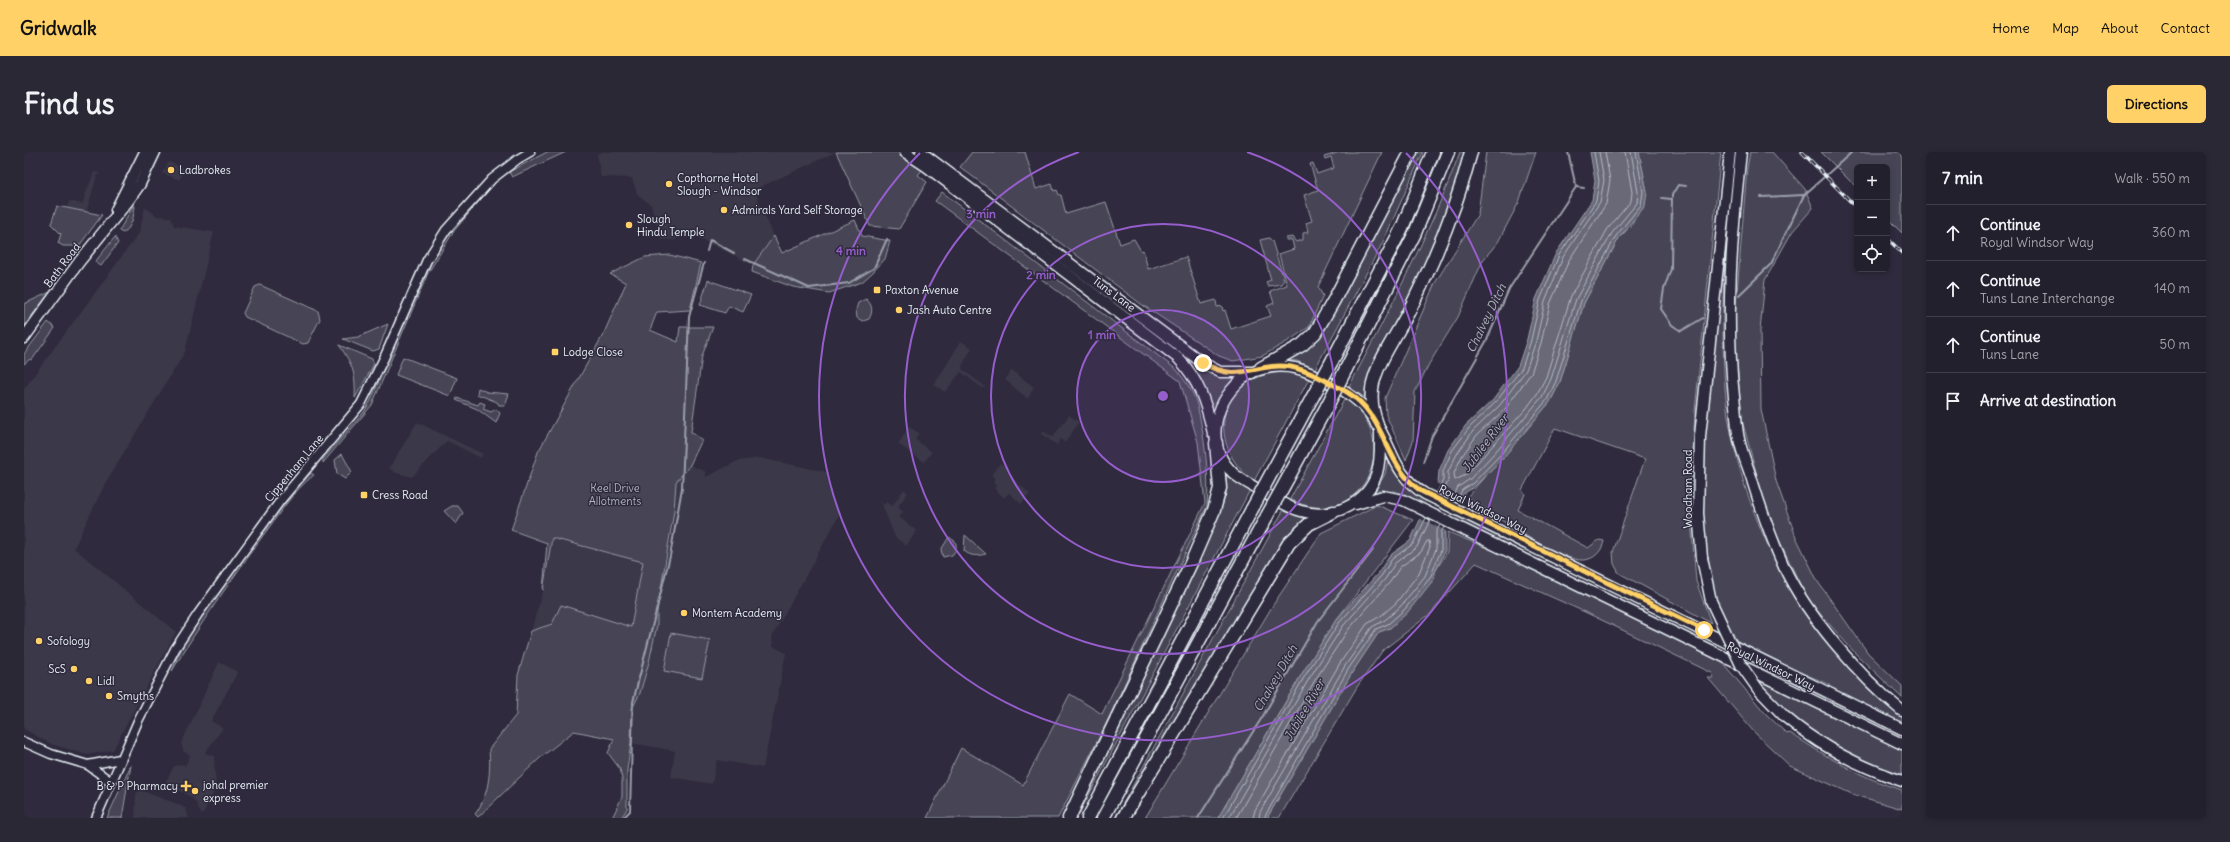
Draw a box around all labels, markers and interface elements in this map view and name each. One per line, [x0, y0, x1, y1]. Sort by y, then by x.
text: Gridwalk [20, 16, 97, 40]
text: Home [1992, 19, 2030, 37]
text: Map [2052, 19, 2079, 37]
text: About [2101, 19, 2139, 37]
text: Contact [2161, 19, 2210, 37]
button: Directions [2107, 85, 2206, 123]
text: Find us [24, 86, 115, 122]
place label: Ladbrokes [179, 163, 231, 177]
map controls [1854, 164, 1890, 272]
button: + [1854, 164, 1890, 200]
marker: Ladbrokes [166, 165, 176, 175]
text: 7 min [1942, 167, 1983, 189]
text: Walk · 550 m [2115, 170, 2190, 187]
place label: Copthorne Hotel Slough - Windsor [677, 171, 762, 198]
marker: Copthorne Hotel Slough - Windsor [664, 179, 674, 189]
button: − [1854, 200, 1890, 236]
place label: Admirals Yard Self Storage [732, 203, 863, 217]
marker: Admirals Yard Self Storage [719, 205, 729, 215]
text: 3 min [966, 206, 996, 221]
place label: Slough Hindu Temple [637, 212, 705, 239]
text: Continue [1980, 215, 2041, 234]
marker: Slough Hindu Temple [624, 220, 634, 230]
icon: ahead [1942, 222, 1964, 244]
text: 360 m [2152, 224, 2190, 241]
text: Royal Windsor Way [1980, 234, 2094, 251]
button: locate [1854, 236, 1890, 272]
street label: Bath Road [41, 240, 84, 290]
text: 4 min [836, 243, 866, 258]
text: 2 min [1026, 267, 1056, 282]
text: Continue [1980, 271, 2041, 290]
street label: Tuns Lane [1090, 273, 1138, 315]
icon: ahead [1942, 278, 1964, 300]
water label: Chalvey Ditch [1463, 280, 1510, 355]
text: 140 m [2154, 280, 2190, 297]
place label: Paxton Avenue [885, 283, 959, 297]
marker: Paxton Avenue [872, 285, 882, 295]
text: Tuns Lane Interchange [1980, 290, 2115, 307]
place label: Jash Auto Centre [907, 303, 992, 317]
marker: Jash Auto Centre [894, 305, 904, 315]
text: 1 min [1088, 327, 1116, 342]
text: Continue [1980, 327, 2041, 346]
icon: ahead [1942, 334, 1964, 356]
text: 50 m [2159, 336, 2190, 353]
place label: Lodge Close [563, 345, 623, 359]
text: Tuns Lane [1980, 346, 2039, 363]
marker: Lodge Close [550, 347, 560, 357]
route end [1194, 354, 1212, 372]
centre of rings [1156, 389, 1170, 403]
icon: arrive [1942, 390, 1964, 412]
text: Arrive at destination [1980, 391, 2116, 410]
water label: Jubilee River [1458, 409, 1513, 475]
street label: Cippenham Lane [262, 431, 326, 505]
street label: Woodham Road [1681, 449, 1695, 529]
park label: Keel Drive Allotments [589, 481, 641, 508]
street label: Royal Windsor Way [1437, 482, 1529, 536]
place label: Cress Road [372, 488, 428, 502]
marker: Cress Road [359, 490, 369, 500]
place label: Montem Academy [692, 606, 782, 620]
marker: Montem Academy [679, 608, 689, 618]
route start [1695, 621, 1713, 639]
place label: Sofology [47, 634, 90, 648]
marker: Sofology [34, 636, 44, 646]
street label: Royal Windsor Way [1725, 639, 1817, 693]
water label: Chalvey Ditch [1250, 641, 1301, 714]
place label: ScS [48, 662, 66, 676]
marker: ScS [69, 664, 79, 674]
place label: Lidl [97, 674, 114, 688]
water label: Jubilee River [1280, 675, 1329, 743]
marker: Lidl [84, 676, 94, 686]
place label: Smyths [117, 689, 154, 703]
marker: Smyths [104, 691, 114, 701]
place label: johal premier express [202, 778, 269, 805]
place label: B & P Pharmacy [96, 779, 178, 793]
marker: B & P Pharmacy [181, 781, 191, 791]
marker: johal premier express [190, 786, 200, 796]

